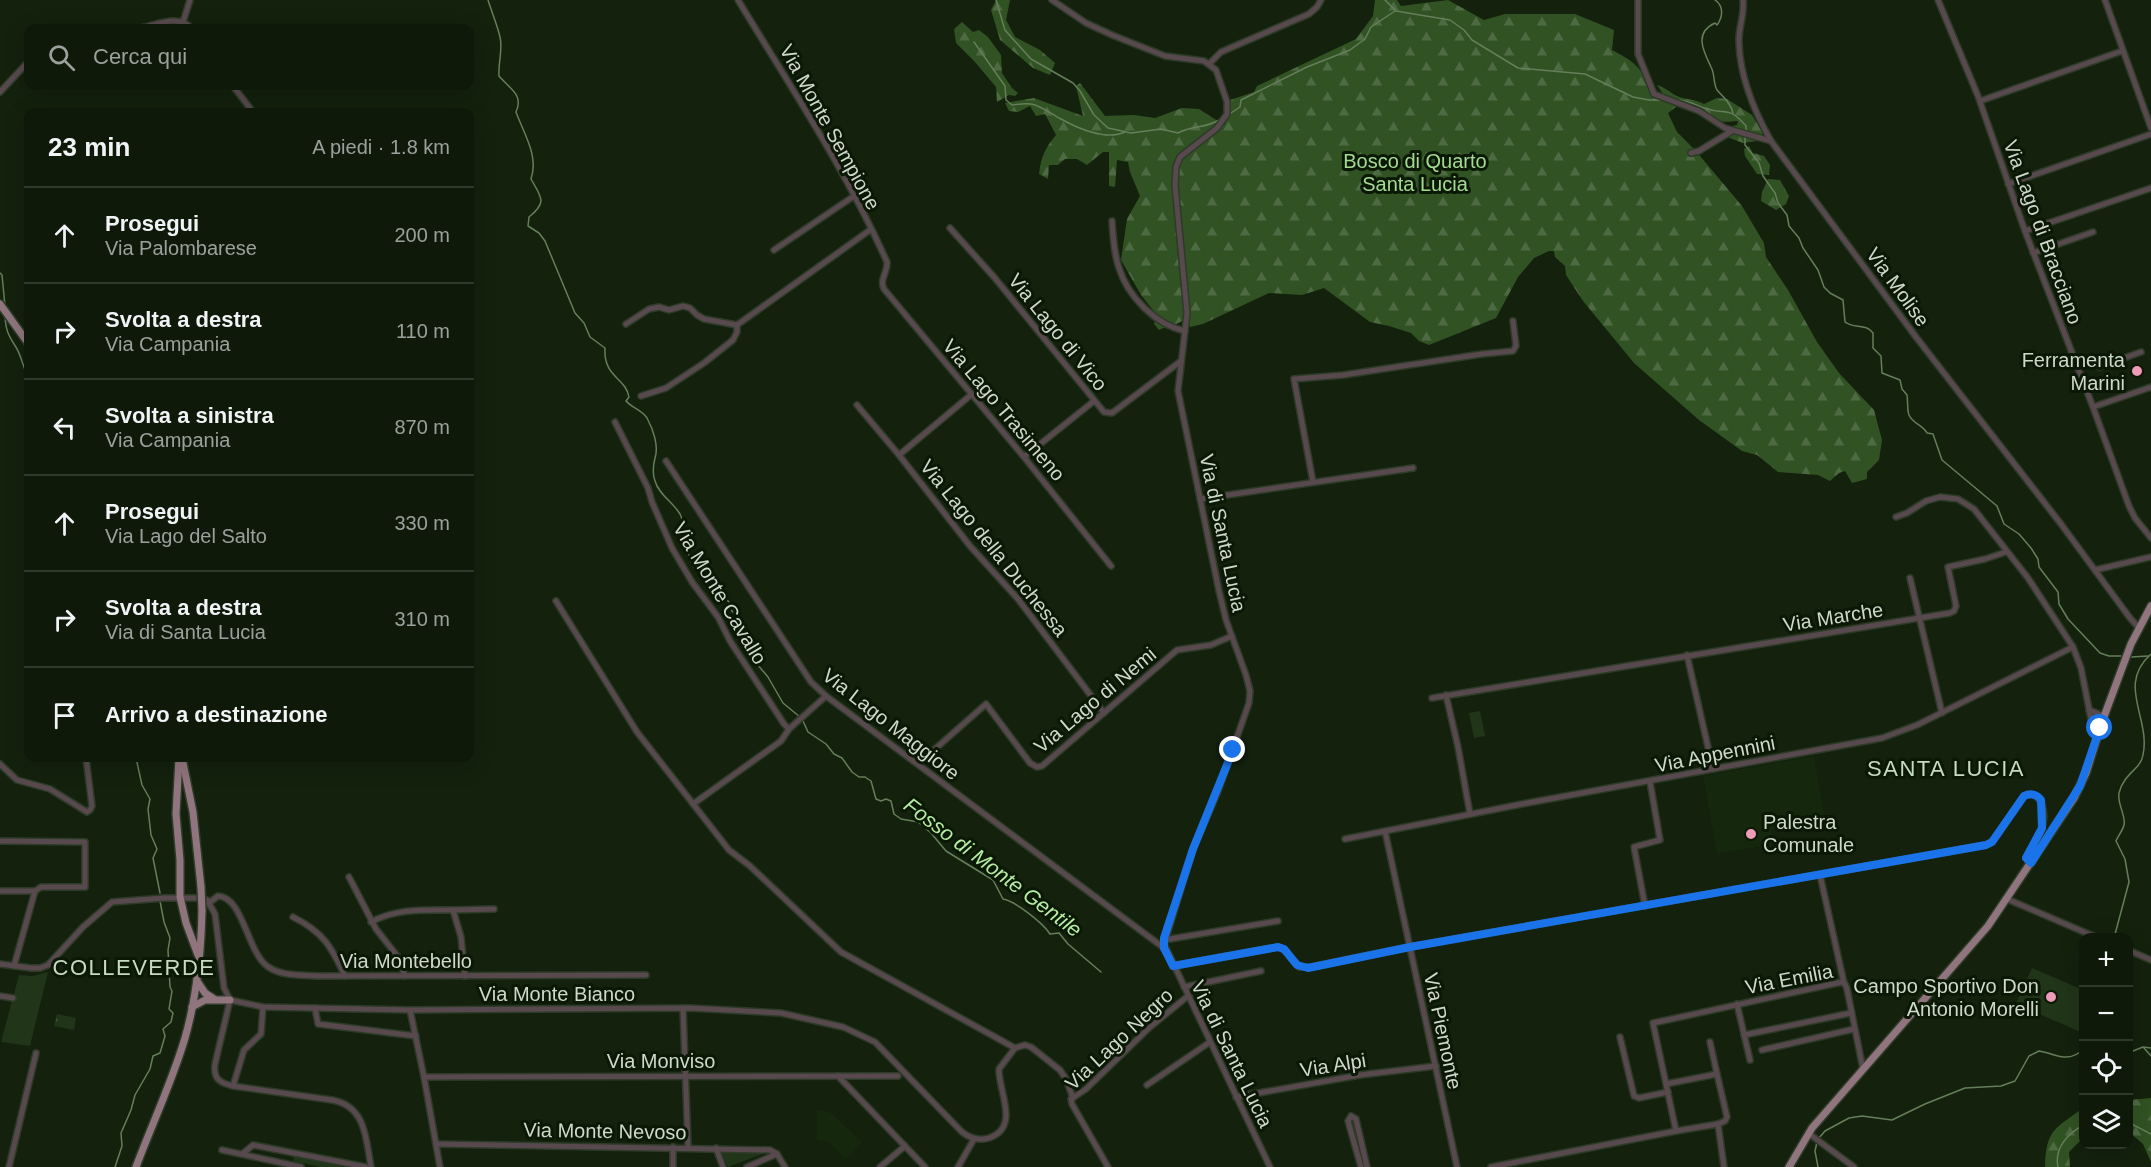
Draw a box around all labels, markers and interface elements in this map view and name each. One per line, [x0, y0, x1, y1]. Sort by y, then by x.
search box [24, 24, 474, 90]
icon: search [45, 41, 78, 74]
street label: Via Monte Sempione [775, 41, 885, 213]
text: Cerca qui [93, 44, 187, 69]
text: 23 min [48, 132, 130, 162]
text: A piedi · 1.8 km [312, 136, 450, 158]
street label: Via Lago di Bracciano [1999, 137, 2087, 327]
park label: Bosco di Quarto Santa Lucia [1343, 150, 1487, 195]
text: Prosegui [105, 211, 199, 236]
icon: ahead [48, 219, 81, 252]
text: 200 m [394, 224, 450, 246]
text: Via Palombarese [105, 237, 257, 259]
street label: Via Molise [1862, 243, 1934, 331]
street label: Via Lago di Vico [1004, 269, 1112, 395]
text: Svolta a destra [105, 307, 262, 332]
icon: right [48, 315, 81, 348]
text: 110 m [396, 320, 450, 342]
text: Via Campania [105, 333, 230, 355]
street label: Via Lago Trasimeno [939, 335, 1069, 485]
place label: Ferramenta Marini [2022, 349, 2126, 394]
marker: Ferramenta Marini [2130, 364, 2144, 378]
text: Svolta a sinistra [105, 403, 274, 428]
icon: left [48, 411, 81, 444]
text: 870 m [394, 416, 450, 438]
text: Via Campania [105, 429, 230, 451]
street label: Via di Santa Lucia [1196, 452, 1251, 615]
street label: Via Lago della Duchessa [916, 455, 1073, 641]
text: Prosegui [105, 499, 199, 524]
icon: ahead [48, 507, 81, 540]
text: 330 m [394, 512, 450, 534]
street label: Via Monte Cavallo [669, 518, 771, 668]
text: Via Lago del Salto [105, 525, 267, 547]
text: Svolta a destra [105, 595, 262, 620]
street label: Via Marche [1782, 598, 1884, 636]
icon: right [48, 603, 81, 636]
text: 310 m [394, 608, 450, 630]
text: Via di Santa Lucia [105, 621, 266, 643]
street label: Via Lago di Nemi [1030, 643, 1160, 757]
street label: Via Lago Maggiore [818, 664, 964, 784]
icon: arrive [48, 699, 81, 732]
text: Arrivo a destinazione [105, 702, 328, 727]
route start [2086, 714, 2112, 740]
street label: Via Appennini [1653, 732, 1777, 776]
route end [1219, 736, 1245, 762]
district label: SANTA LUCIA [1867, 756, 2025, 781]
water label: Fosso di Monte Gentile [900, 793, 1086, 941]
place label: Palestra Comunale [1763, 811, 1854, 856]
marker: Palestra Comunale [1744, 827, 1758, 841]
map controls [2079, 933, 2133, 1149]
button: + [2079, 933, 2133, 987]
street label: Via Montebello [340, 950, 472, 972]
district label: COLLEVERDE [53, 955, 215, 980]
street label: Via Emilia [1743, 960, 1835, 998]
street label: Via Piemonte [1420, 971, 1466, 1091]
place label: Campo Sportivo Don Antonio Morelli [1853, 975, 2039, 1020]
street label: Via di Santa Lucia [1187, 977, 1278, 1132]
street label: Via Monte Bianco [479, 983, 635, 1005]
street label: Via Lago Negro [1061, 984, 1177, 1094]
button: − [2079, 987, 2133, 1041]
marker: Campo Sportivo Don Antonio Morelli [2044, 990, 2058, 1004]
button: locate [2079, 1041, 2133, 1095]
street label: Via Alpi [1299, 1049, 1367, 1081]
street label: Via Monviso [607, 1050, 715, 1072]
button: layers [2079, 1095, 2133, 1149]
street label: Via Monte Nevoso [523, 1119, 687, 1143]

